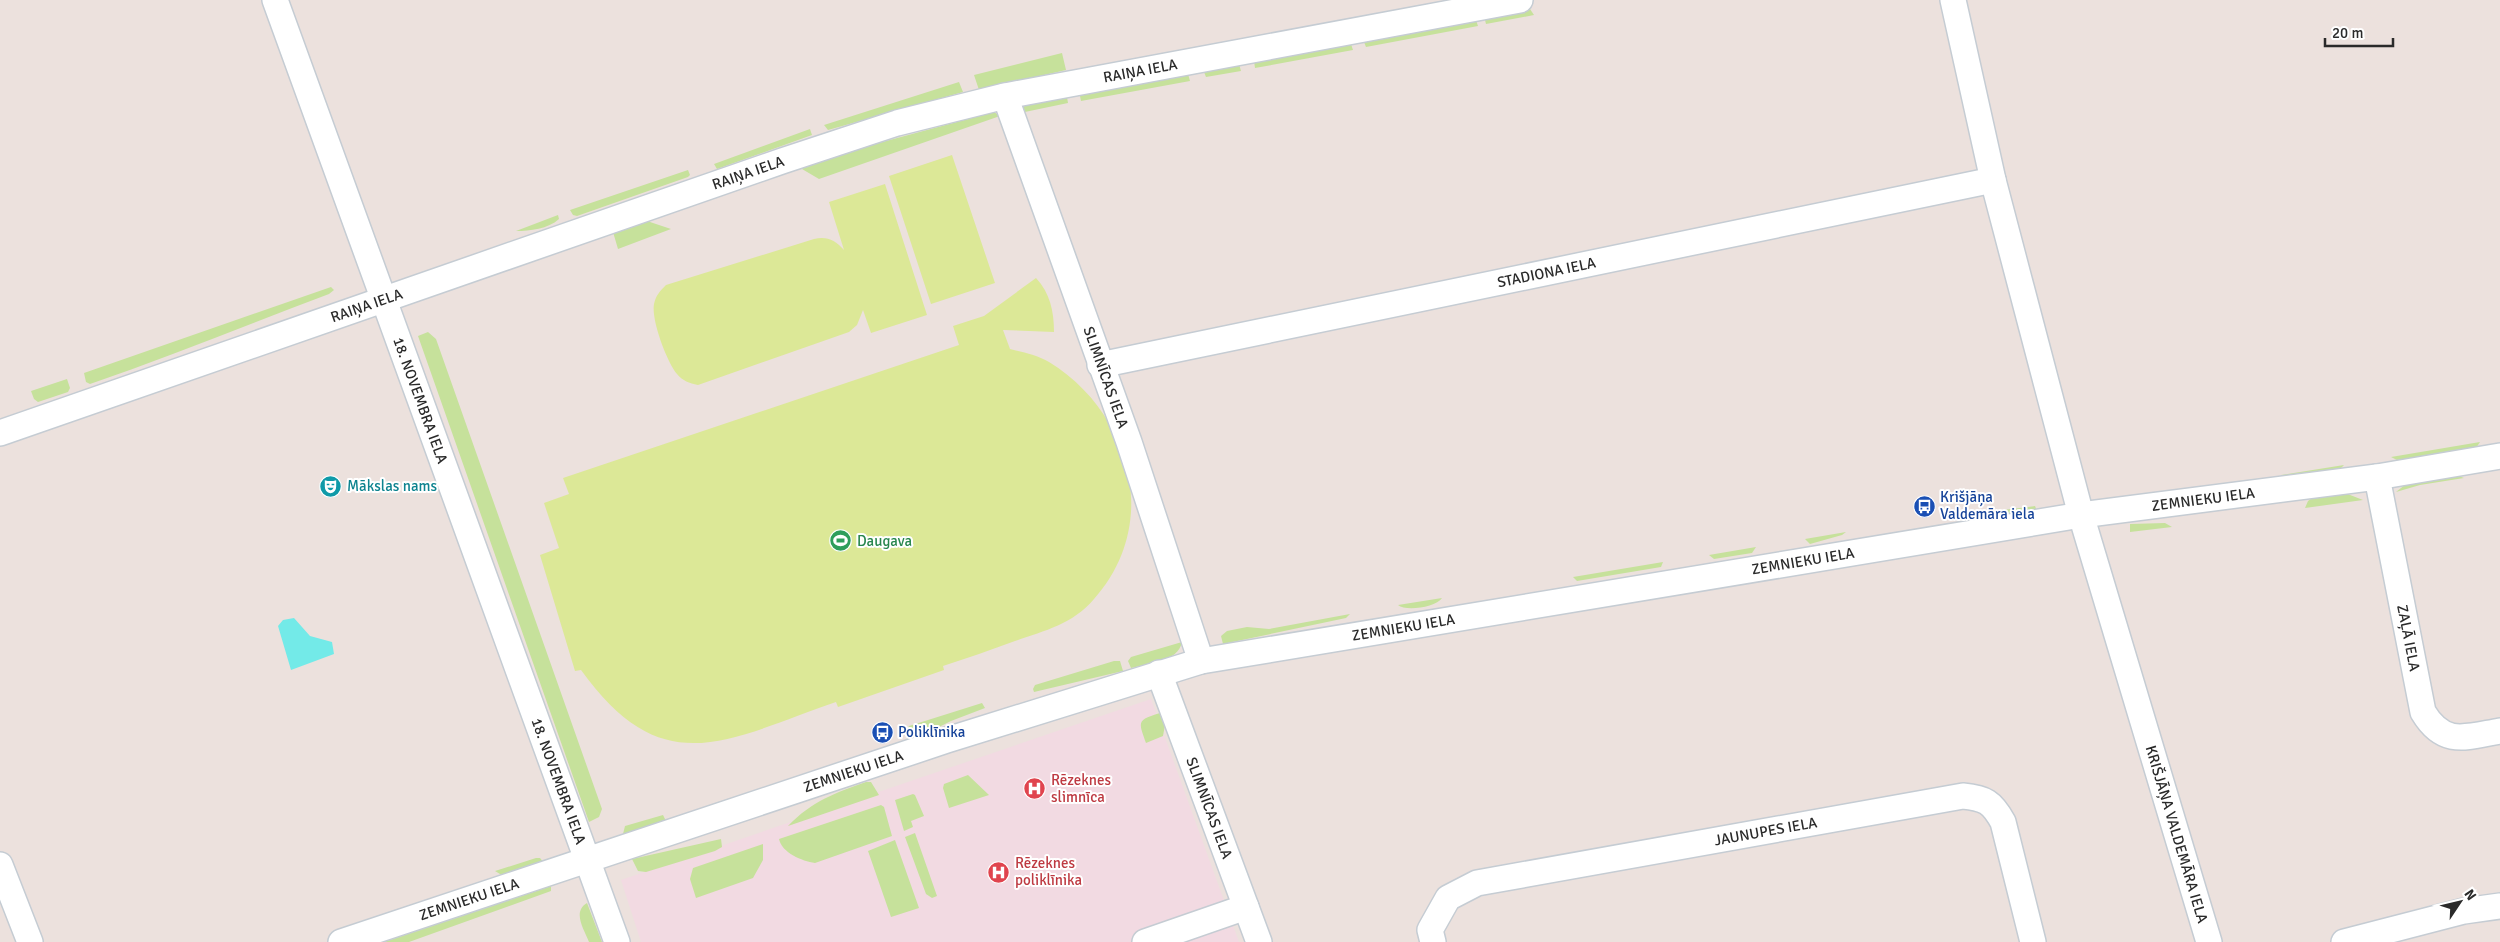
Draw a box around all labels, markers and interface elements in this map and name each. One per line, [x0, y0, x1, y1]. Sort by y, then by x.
scale bar [2325, 15, 2392, 47]
text: 20 m [2332, 24, 2363, 42]
street label: RAIŅA IELA [1102, 55, 1179, 87]
street label: RAIŅA IELA [710, 152, 786, 194]
street label: STADIONA IELA [1496, 254, 1597, 291]
street label: RAIŅA IELA [328, 285, 405, 326]
street label: SLIMNĪCAS IELA [1079, 324, 1132, 431]
street label: 18. NOVEMBRA IELA [389, 335, 452, 466]
theatre icon: Mākslas nams [319, 474, 343, 498]
place label: Mākslas nams [347, 477, 437, 495]
street label: ZEMNIEKU IELA [2150, 484, 2256, 515]
place label: Krišjāņa Valdemāra iela [1940, 488, 2035, 523]
bus stop icon: Krišjāņa Valdemāra iela [1912, 494, 1936, 518]
sports icon: Daugava [829, 529, 853, 553]
place label: Daugava [857, 532, 912, 550]
street label: ZEMNIEKU IELA [1750, 544, 1856, 579]
street label: ZAĻĀ IELA [2393, 603, 2424, 673]
street label: ZEMNIEKU IELA [1351, 610, 1456, 645]
street label: 18. NOVEMBRA IELA [527, 716, 590, 847]
bus stop icon: Poliklīnika [870, 720, 894, 744]
place label: Poliklīnika [898, 723, 965, 741]
street label: KRIŠJĀŅA VALDEMĀRA IELA [2142, 743, 2212, 925]
street label: ZEMNIEKU IELA [801, 746, 906, 796]
street label: SLIMNĪCAS IELA [1182, 755, 1236, 861]
place label: Rēzeknes slimnīca [1051, 771, 1112, 806]
hospital icon: Rēzeknes slimnīca [1023, 777, 1047, 801]
street label: JAUNUPES IELA [1713, 813, 1819, 849]
place label: Rēzeknes poliklīnika [1015, 854, 1082, 889]
hospital icon: Rēzeknes poliklīnika [987, 860, 1011, 884]
street label: ZEMNIEKU IELA [417, 874, 521, 924]
north arrow [2435, 877, 2485, 927]
text: N [2460, 886, 2480, 904]

